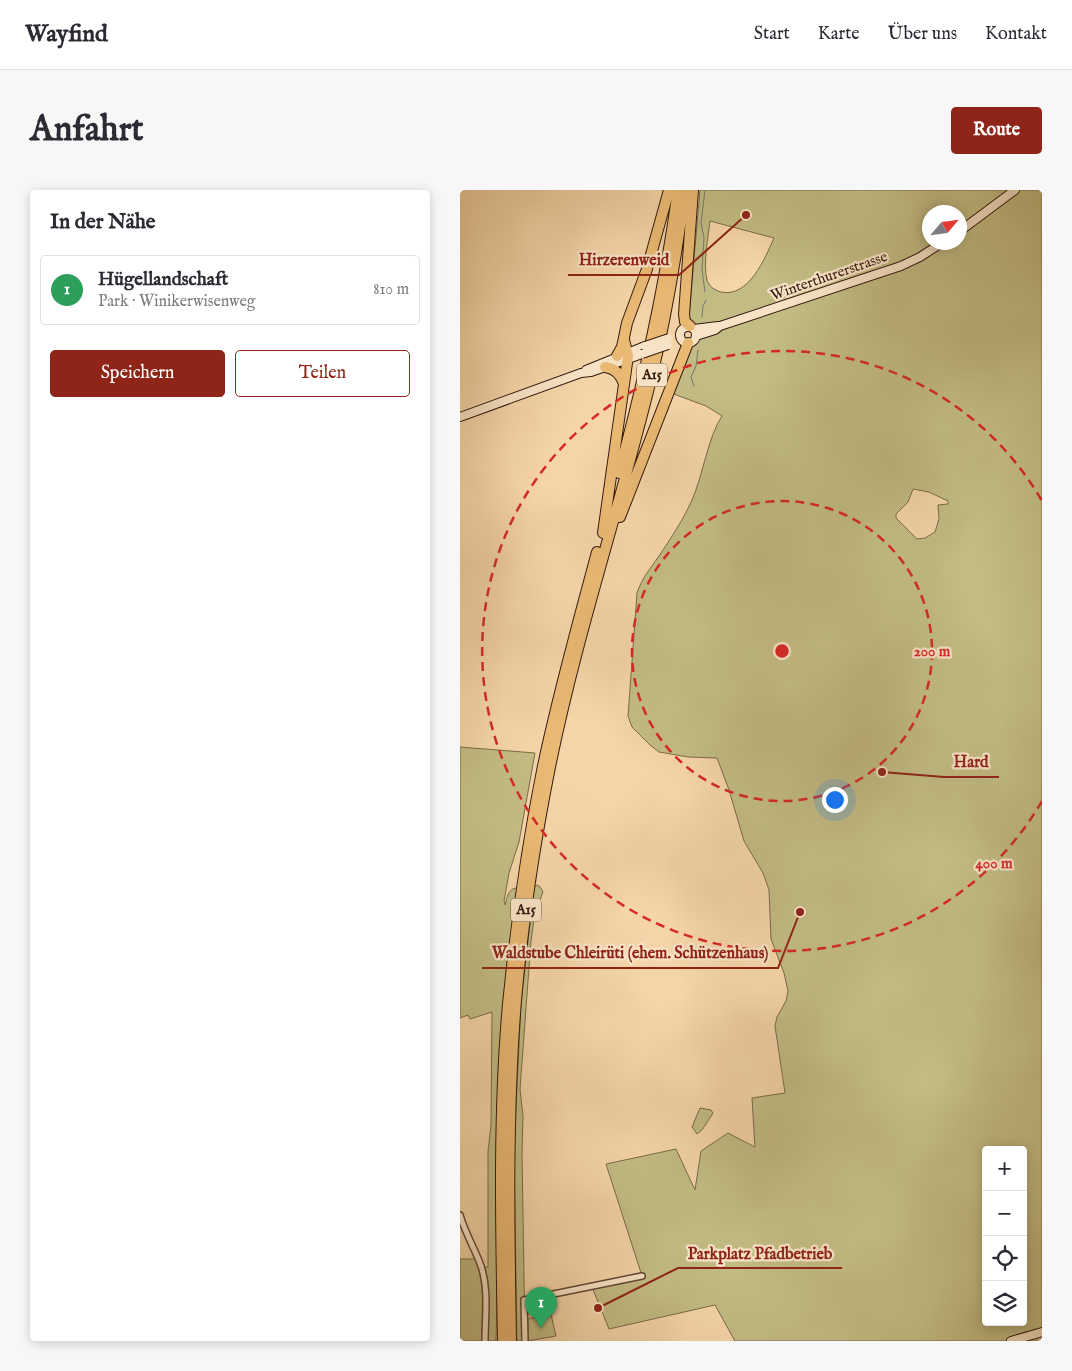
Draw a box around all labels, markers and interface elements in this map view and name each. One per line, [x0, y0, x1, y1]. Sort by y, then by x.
text: Wayfind [25, 19, 108, 50]
text: Start [754, 23, 790, 46]
text: Karte [818, 23, 860, 46]
text: Über uns [888, 23, 957, 46]
text: Kontakt [985, 23, 1047, 46]
button: Route [951, 107, 1042, 154]
text: Anfahrt [30, 108, 144, 153]
north arrow [922, 205, 967, 250]
text: In der Nähe [50, 209, 156, 236]
callout: Hirzerenweid [568, 244, 679, 275]
street label: Winterthurerstrasse [768, 247, 890, 305]
text: Hirzerenweid [579, 251, 670, 271]
text: Hügellandschaft [98, 268, 228, 292]
text: 1 [64, 280, 70, 300]
text: 810 m [373, 280, 409, 300]
text: Park · Winikerwisenweg [98, 292, 256, 312]
button: Speichern [50, 350, 225, 397]
button: Teilen [235, 350, 410, 397]
road number: A15 [637, 364, 667, 386]
centre of rings [773, 642, 791, 660]
text: 200 m [914, 642, 951, 661]
callout: Hard [944, 746, 999, 777]
text: Hard [953, 753, 989, 773]
your location [822, 787, 848, 813]
text: 400 m [976, 854, 1013, 873]
road number: A15 [511, 898, 541, 922]
callout: Waldstube Chleirüti (ehem. Schützenhaus) [482, 937, 778, 968]
text: Waldstube Chleirüti (ehem. Schützenhaus) [491, 944, 768, 964]
map controls [982, 1146, 1027, 1326]
button: + [982, 1146, 1027, 1191]
button: − [982, 1191, 1027, 1236]
button: locate [982, 1236, 1027, 1281]
callout: Parkplatz Pfadbetrieb [678, 1237, 842, 1268]
text: Parkplatz Pfadbetrieb [688, 1245, 833, 1265]
button: layers [982, 1281, 1027, 1326]
pin: 1 [525, 1287, 557, 1328]

